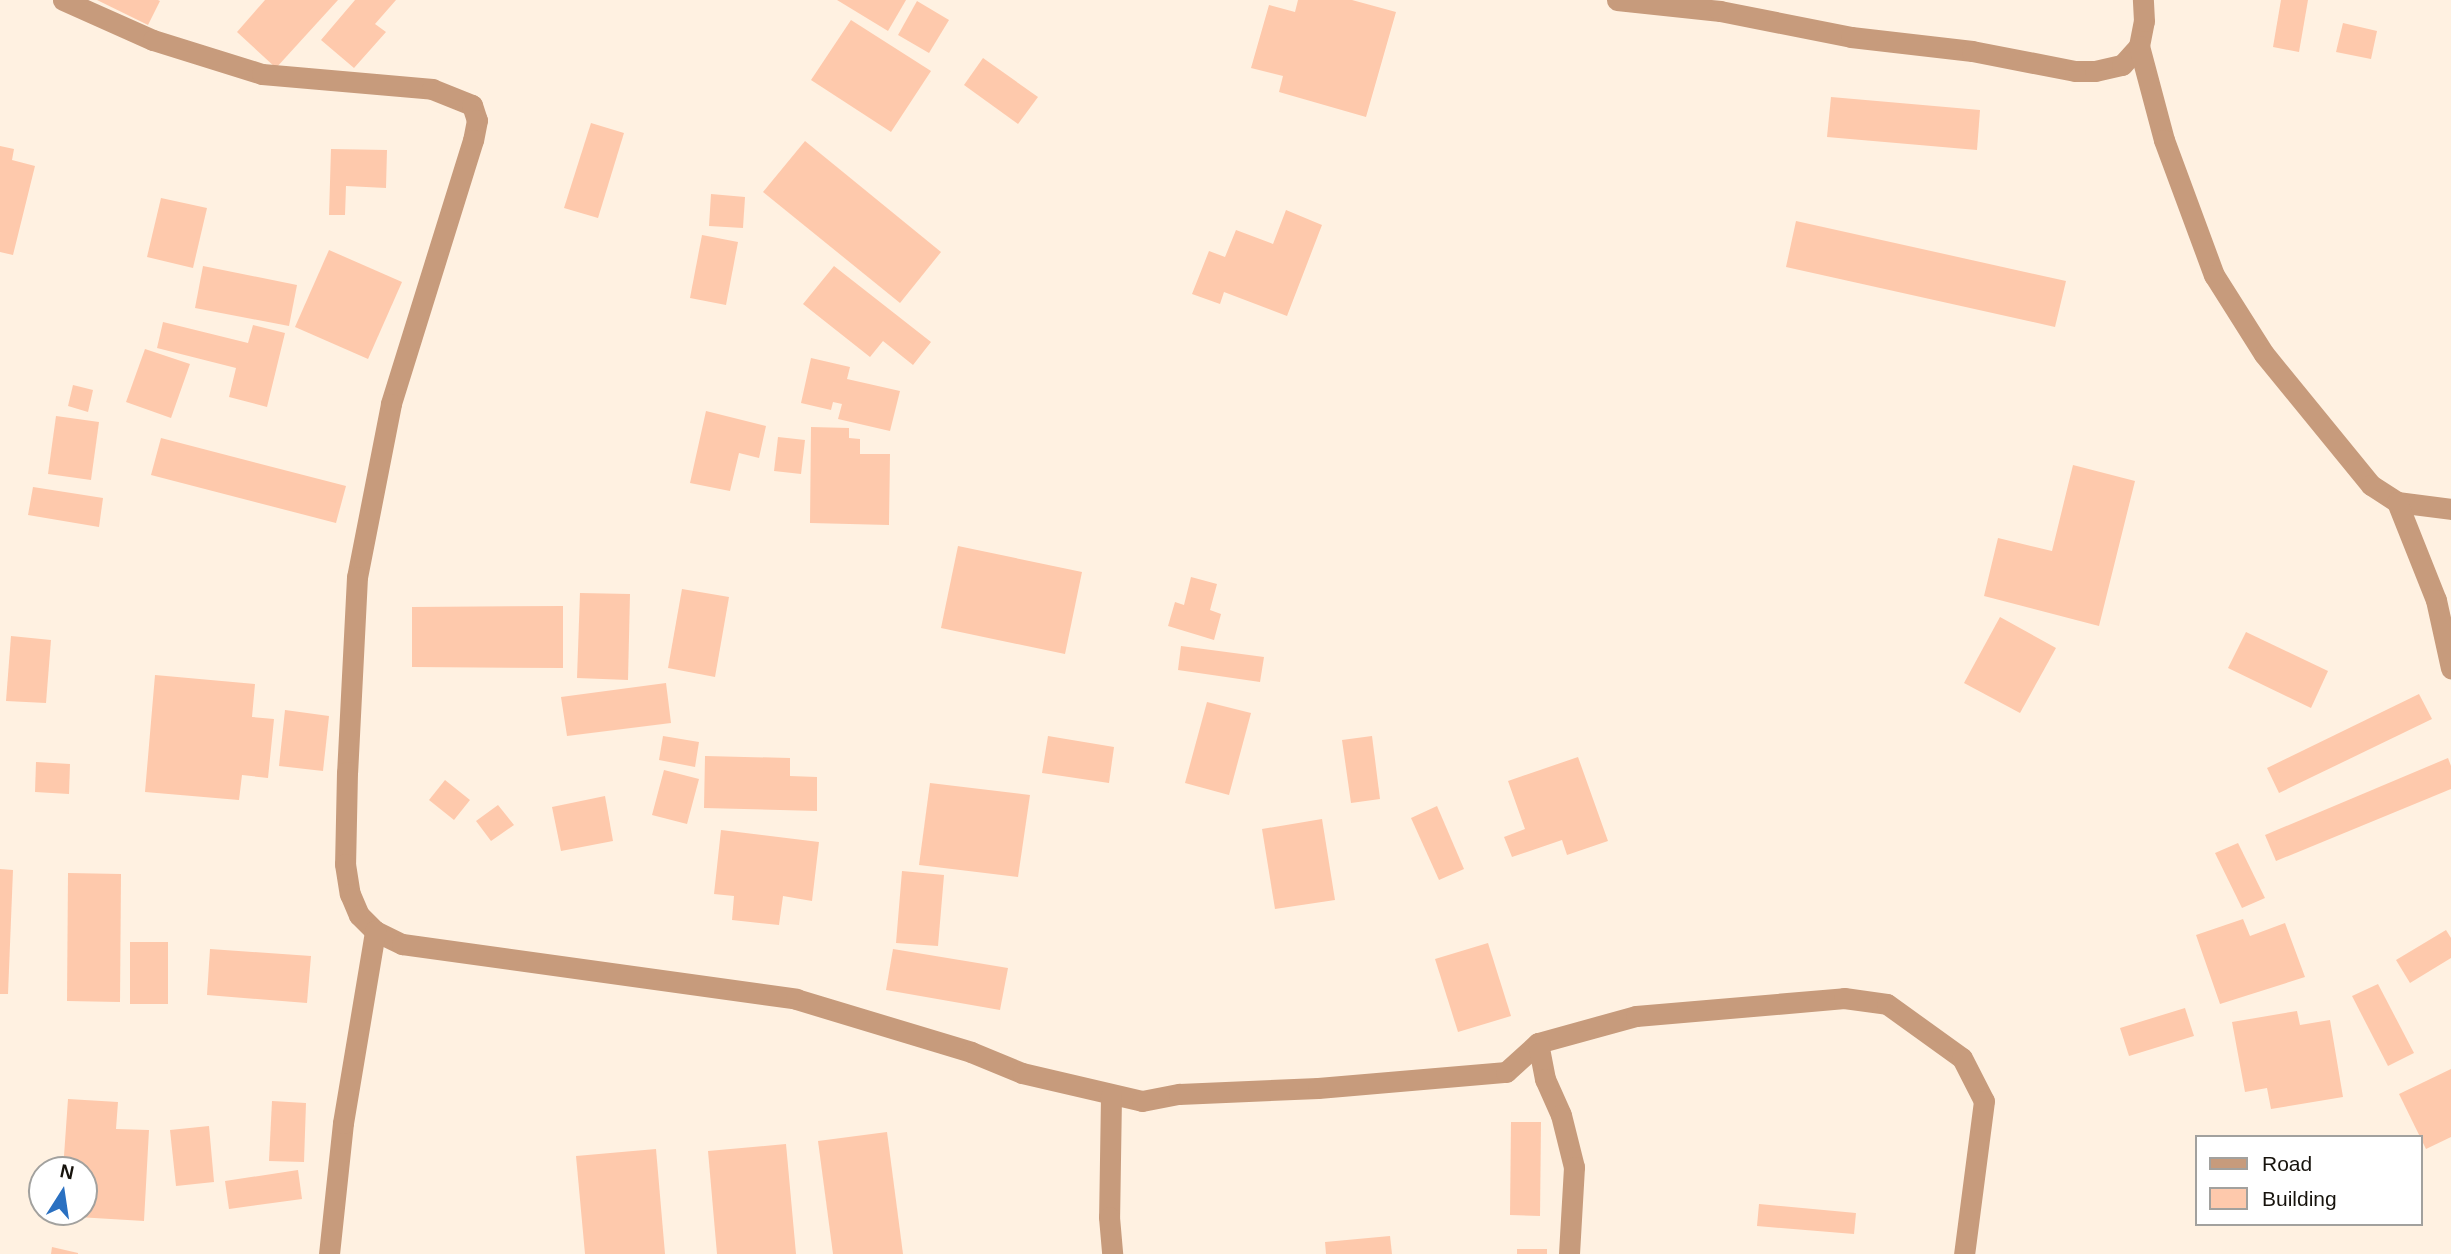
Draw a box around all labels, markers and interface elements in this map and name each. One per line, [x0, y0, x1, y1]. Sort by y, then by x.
legend [2196, 1135, 2423, 1226]
text: Road [2262, 1152, 2312, 1175]
north arrow [28, 1156, 98, 1226]
text: N [58, 1160, 76, 1184]
text: Building [2262, 1187, 2337, 1210]

